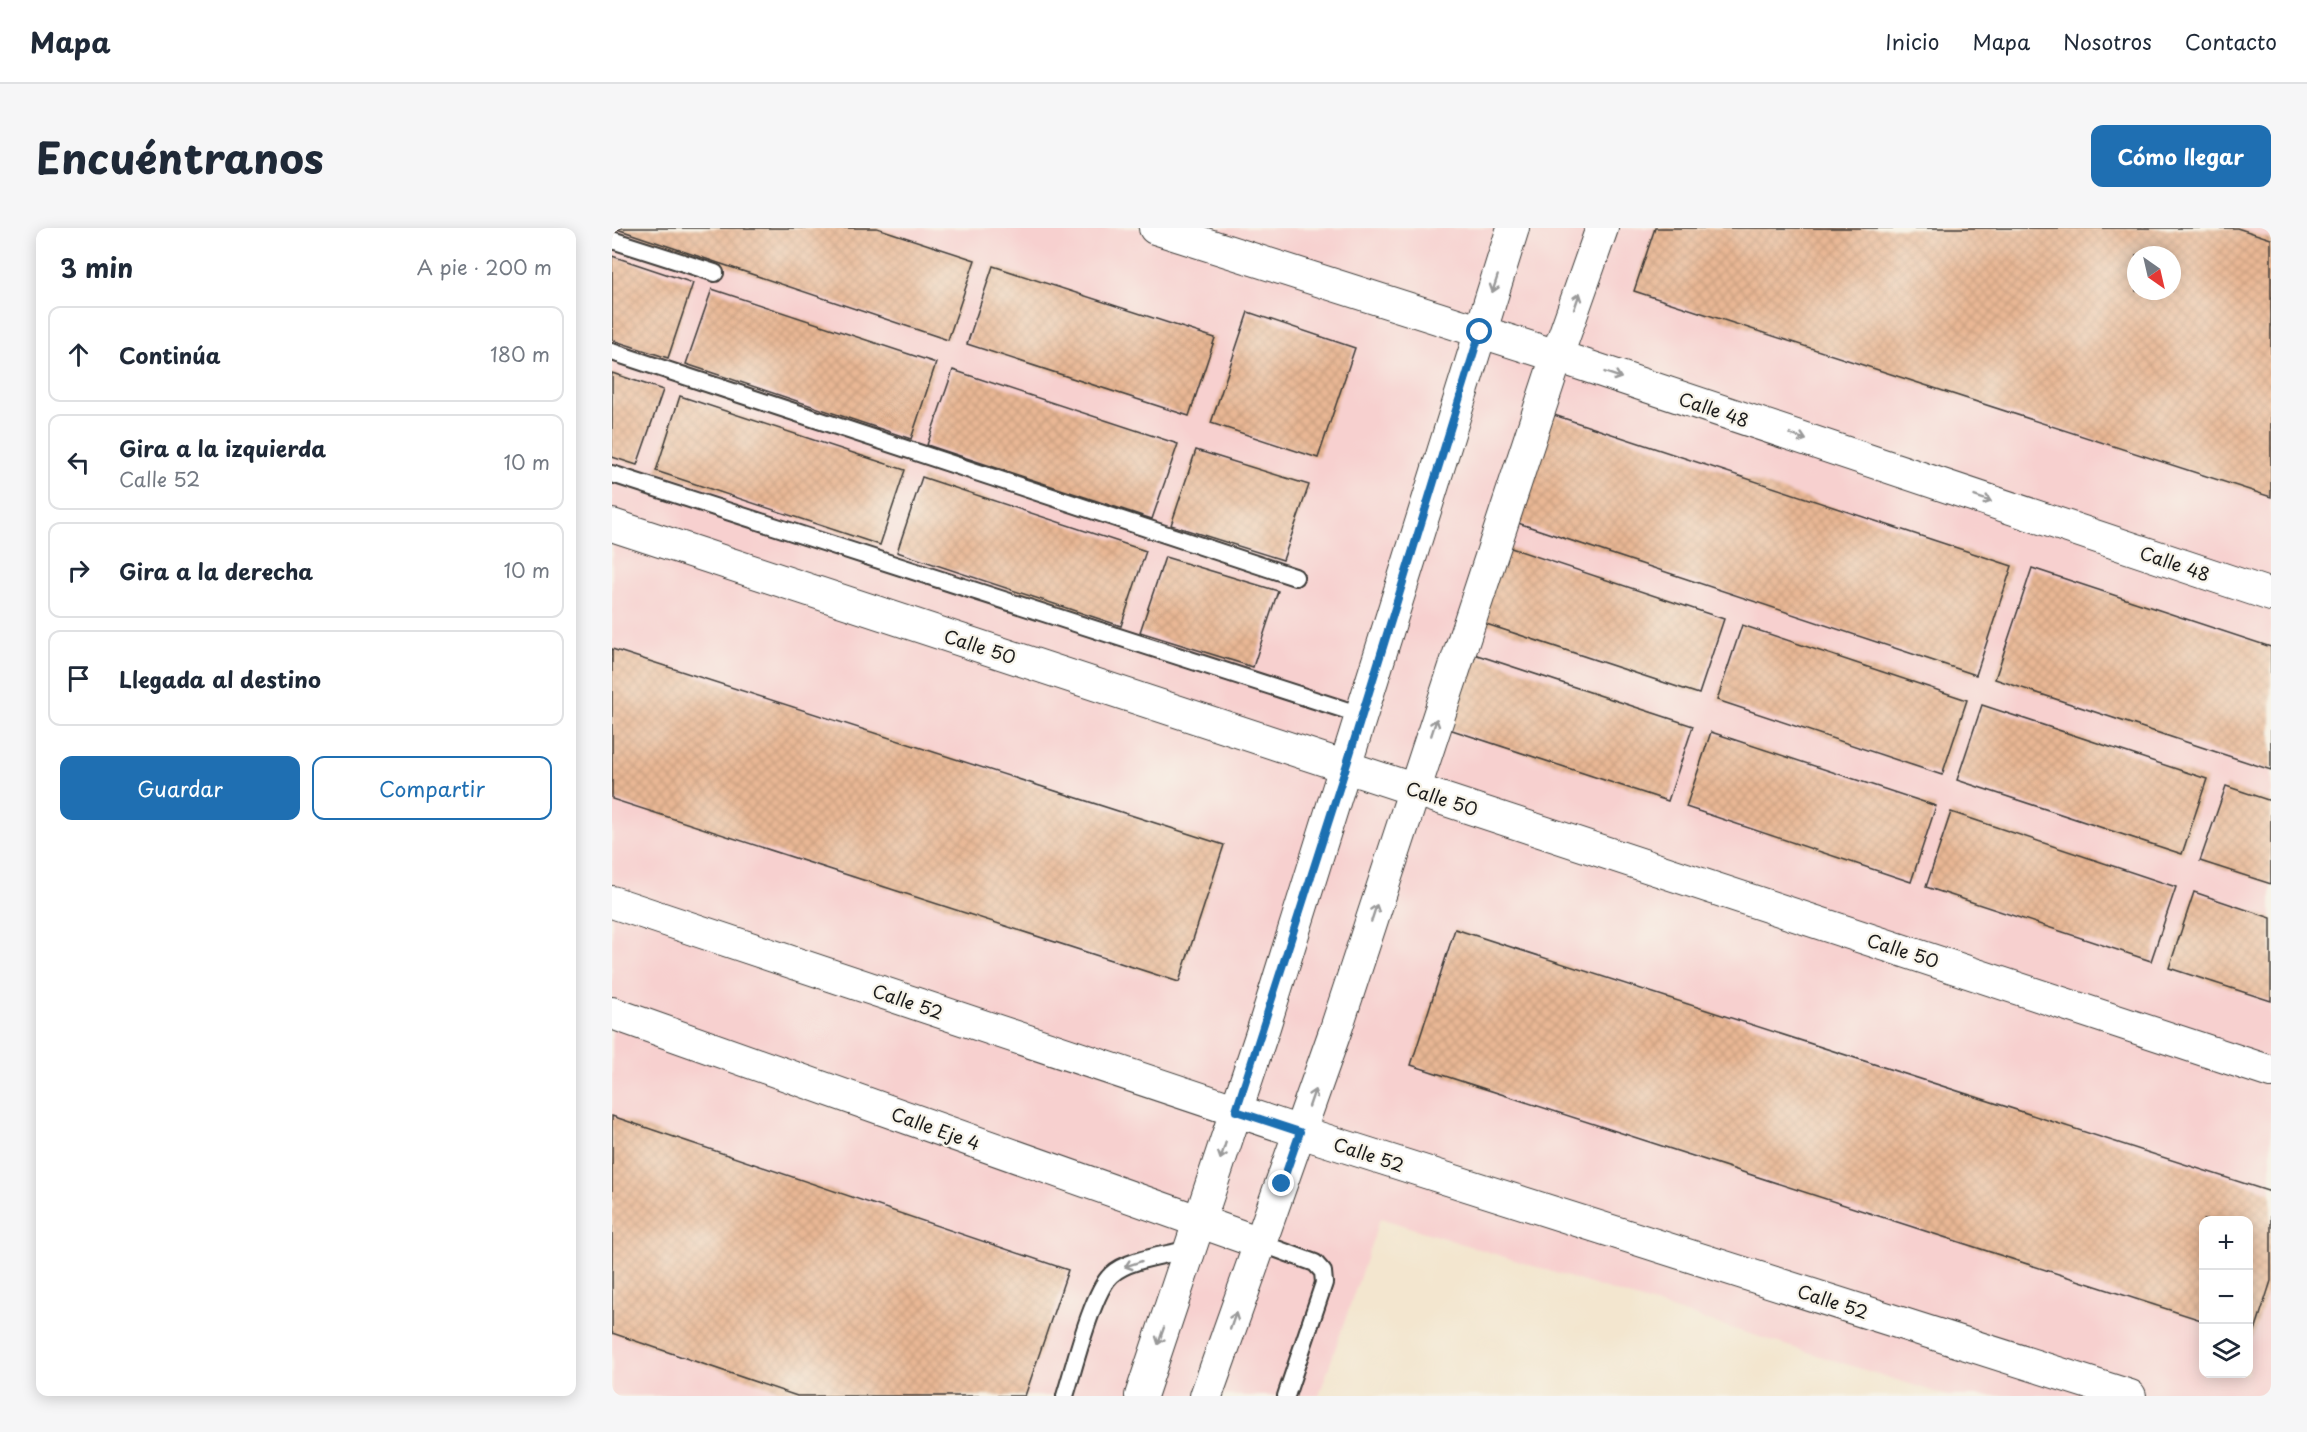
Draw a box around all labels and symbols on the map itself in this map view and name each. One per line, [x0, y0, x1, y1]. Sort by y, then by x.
north arrow [2127, 246, 2181, 300]
one-way arrow [1489, 274, 1500, 293]
one-way arrow [1572, 292, 1583, 311]
route start [1466, 318, 1492, 344]
one-way arrow [1603, 370, 1622, 381]
street label: Calle 48 [1675, 384, 1753, 434]
one-way arrow [1788, 432, 1807, 443]
one-way arrow [1973, 494, 1992, 505]
street label: Calle 48 [2136, 538, 2214, 588]
street label: Calle 50 [941, 622, 1019, 670]
one-way arrow [1430, 718, 1441, 737]
street label: Calle 50 [1403, 774, 1481, 822]
one-way arrow [1369, 904, 1380, 923]
street label: Calle 50 [1864, 926, 1942, 974]
street label: Calle 52 [869, 976, 947, 1026]
one-way arrow [1308, 1089, 1319, 1108]
street label: Calle Eje 4 [888, 1099, 984, 1157]
street label: Calle 52 [1330, 1130, 1408, 1178]
one-way arrow [1217, 1141, 1228, 1160]
route end [1268, 1170, 1294, 1196]
one-way arrow [1124, 1259, 1143, 1270]
street label: Calle 52 [1794, 1277, 1872, 1325]
one-way arrow [1228, 1312, 1239, 1331]
one-way arrow [1154, 1326, 1165, 1345]

